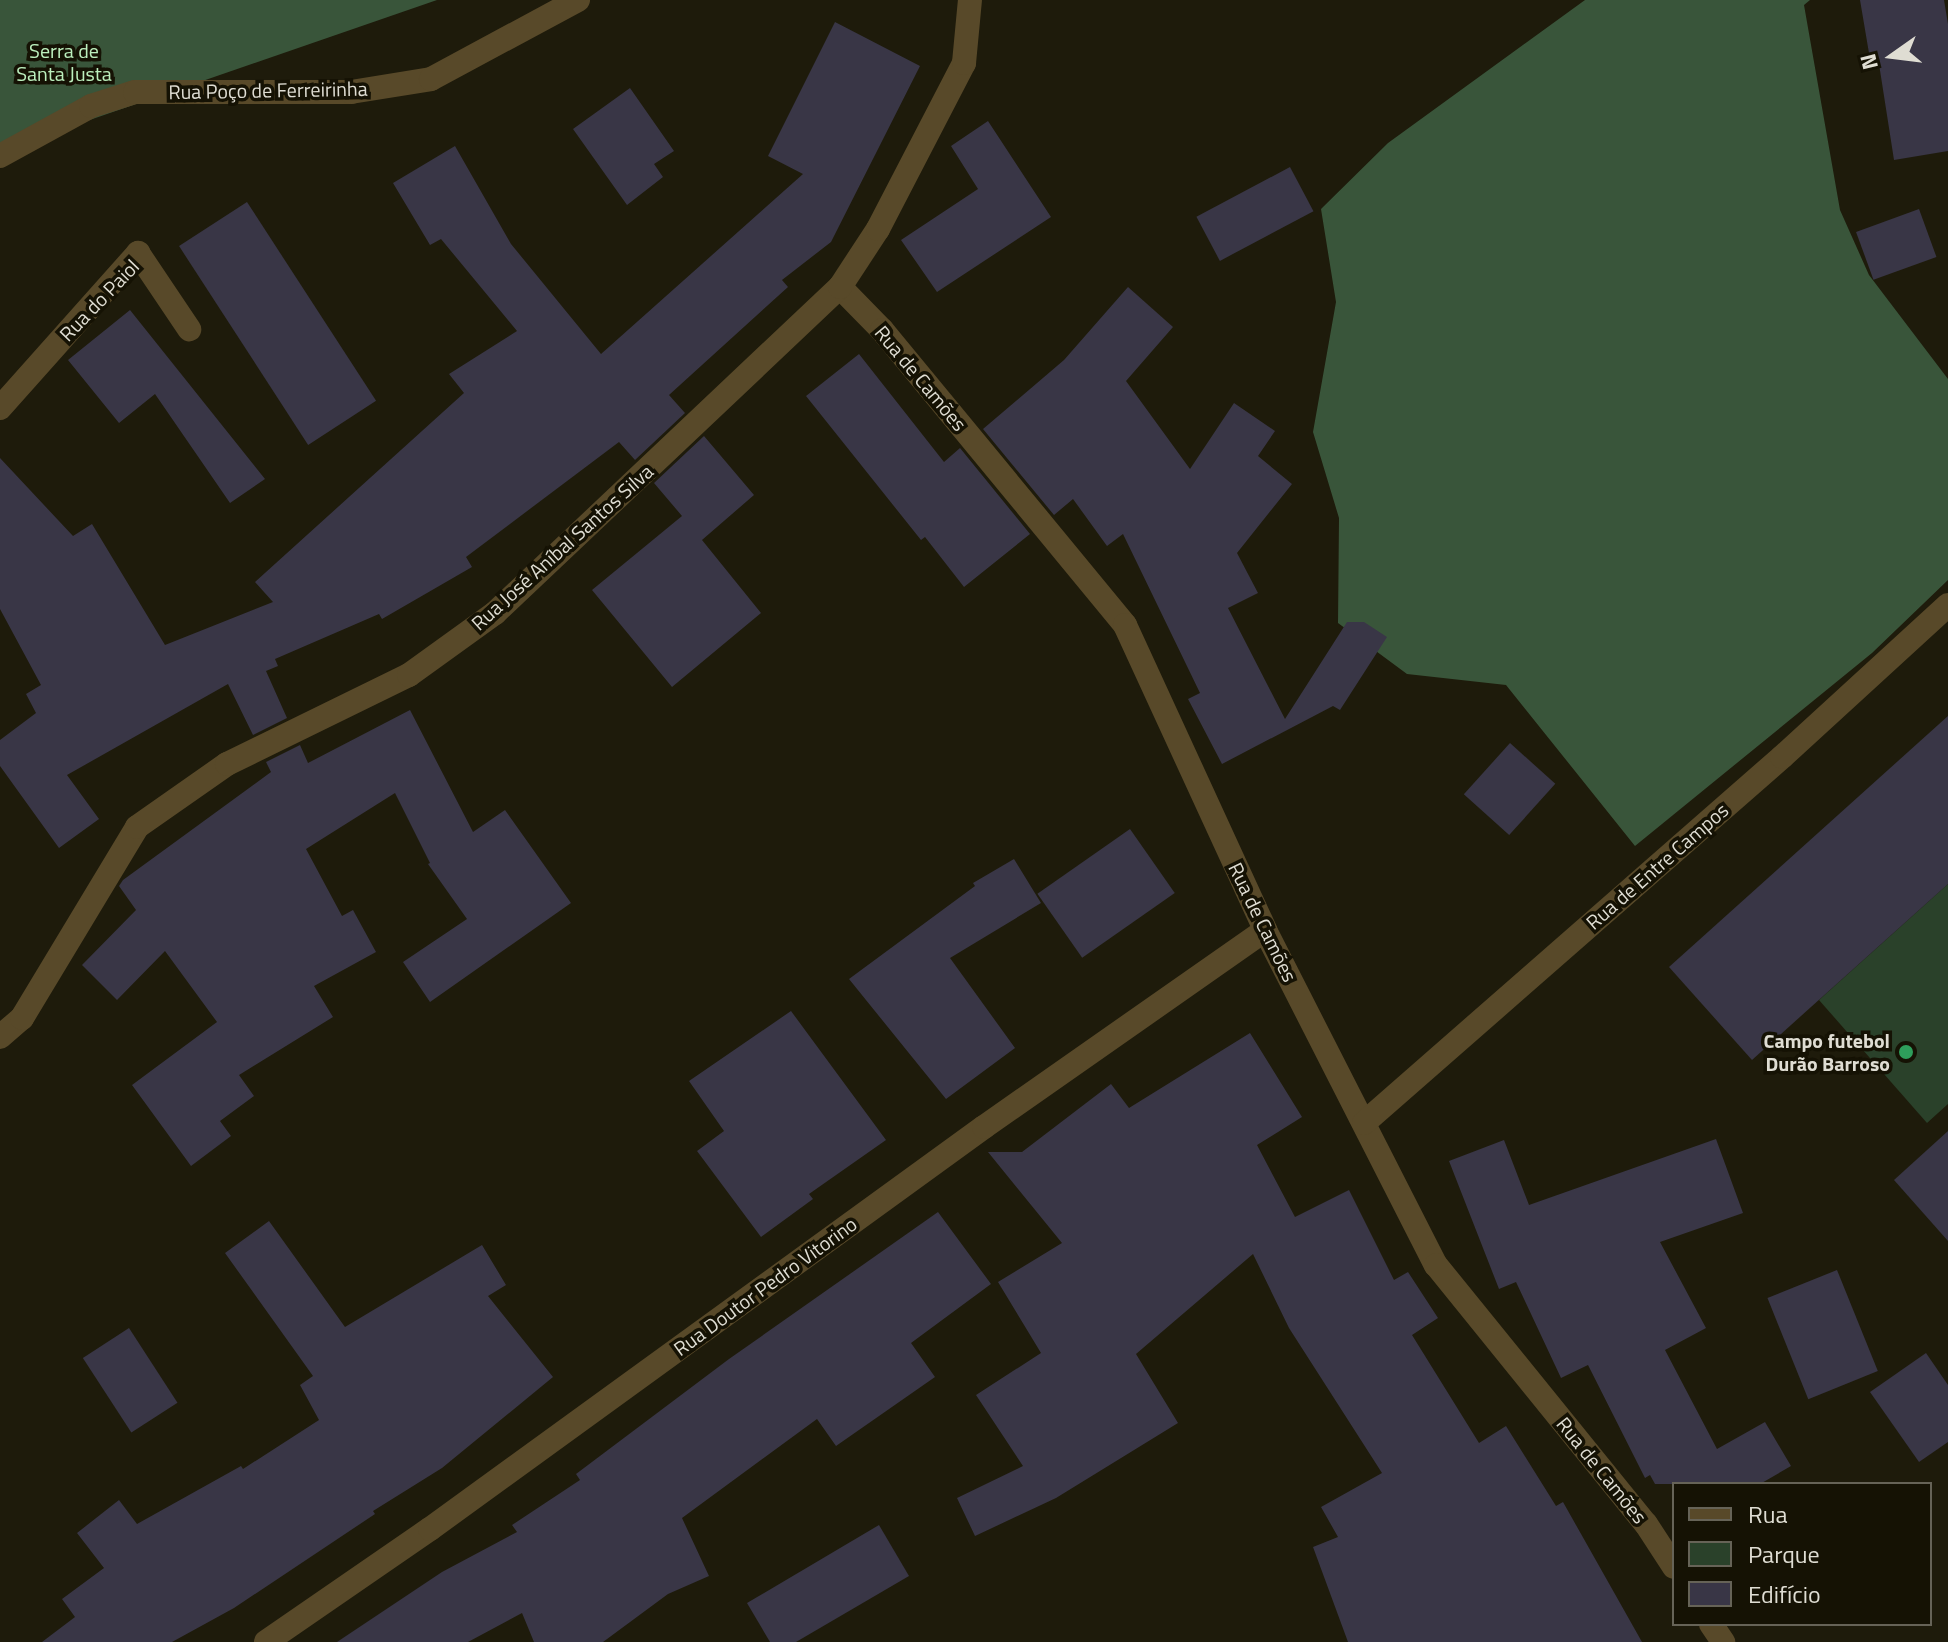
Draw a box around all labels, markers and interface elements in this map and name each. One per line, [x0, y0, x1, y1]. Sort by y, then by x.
north arrow [1852, 16, 1932, 96]
park label: Serra de Santa Justa [16, 39, 112, 86]
text: N [1850, 50, 1887, 73]
street label: Rua Poço de Ferreirinha [168, 76, 368, 104]
street label: Rua do Paiol [54, 254, 144, 346]
street label: Rua de Camões [870, 321, 972, 435]
street label: Rua José Aníbal Santos Silva [466, 459, 658, 635]
street label: Rua de Entre Campos [1581, 798, 1733, 934]
street label: Rua de Camões [1224, 858, 1302, 986]
place label: Campo futebol Durão Barroso [1764, 1028, 1890, 1075]
marker: Campo futebol Durão Barroso [1897, 1043, 1915, 1061]
street label: Rua Doutor Pedro Vitorino [669, 1211, 861, 1361]
street label: Rua de Camões [1552, 1412, 1652, 1528]
legend [1672, 1482, 1932, 1626]
text: Rua [1748, 1496, 1787, 1532]
text: Parque [1748, 1536, 1820, 1572]
text: Edifício [1748, 1576, 1821, 1612]

